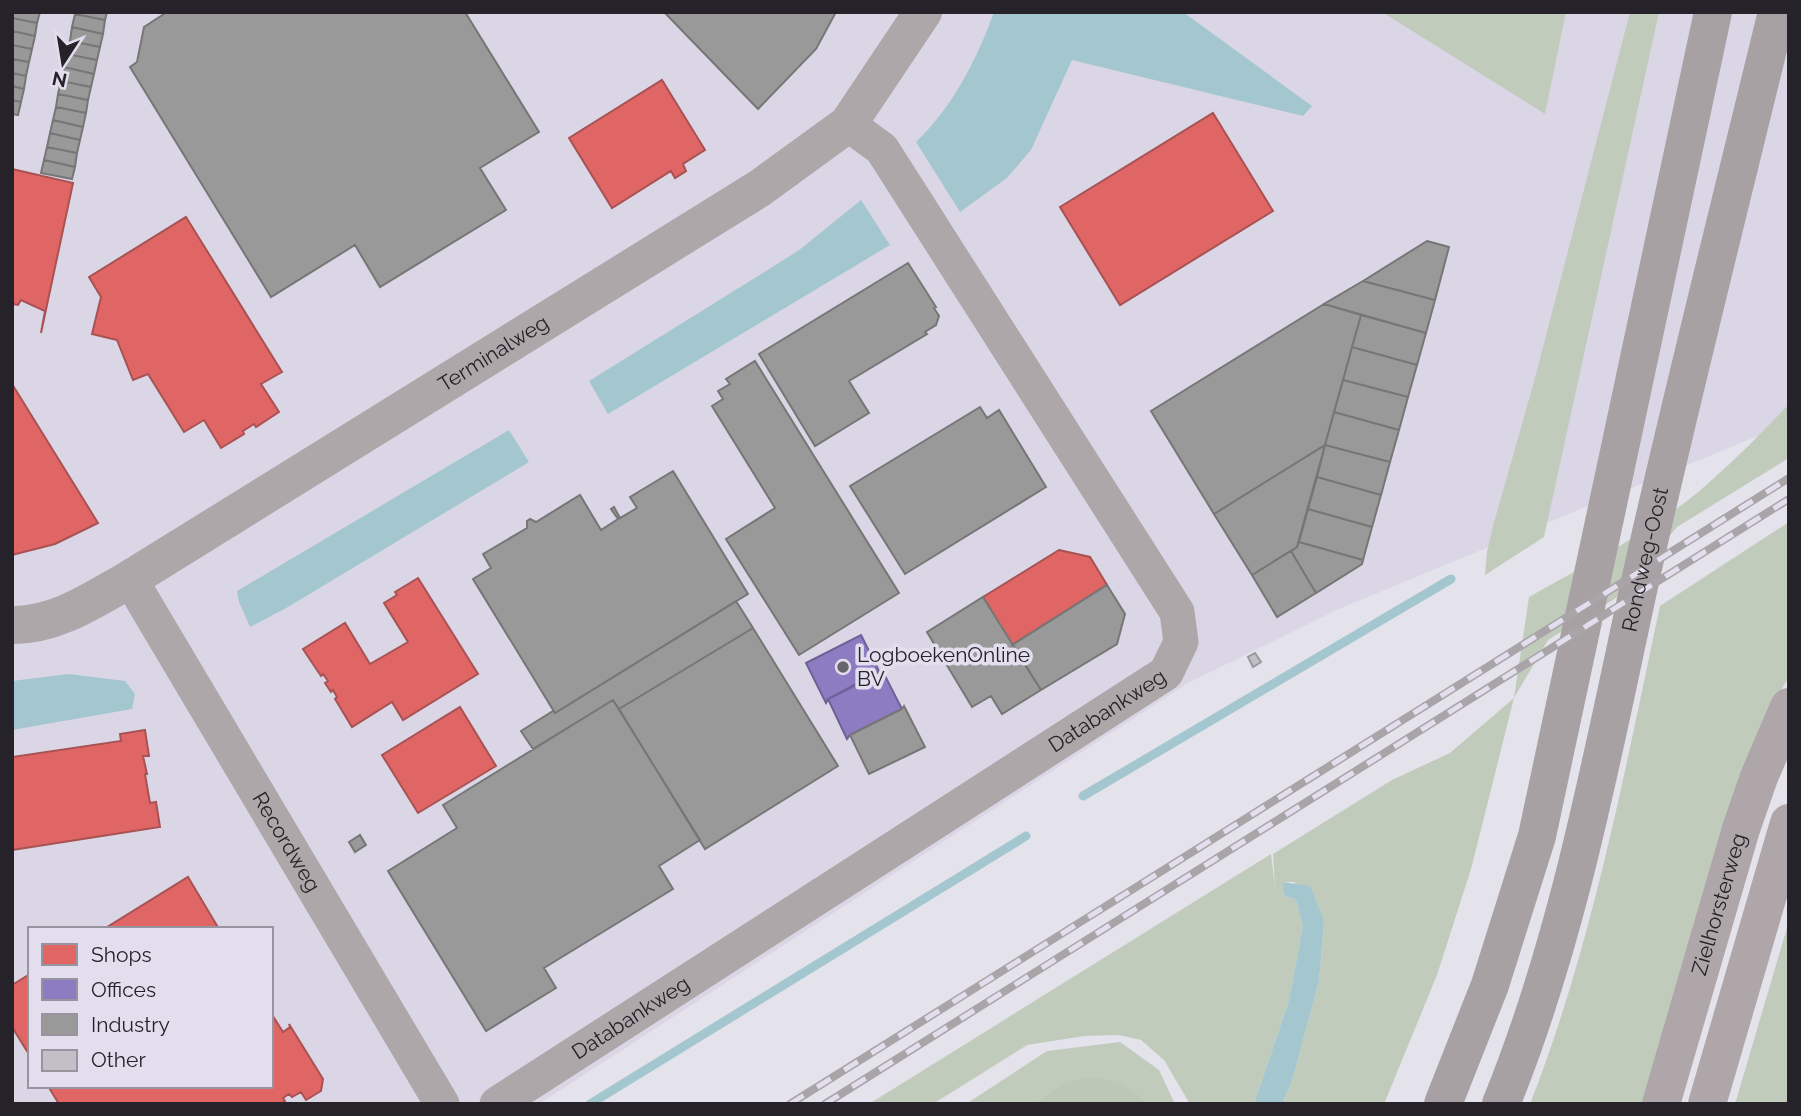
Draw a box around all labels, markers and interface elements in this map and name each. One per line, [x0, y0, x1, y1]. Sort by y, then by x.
north arrow [28, 28, 98, 98]
text: N [50, 67, 69, 92]
street label: Terminalweg [433, 309, 553, 397]
street label: Rondweg-Oost [1617, 485, 1673, 634]
place label: LogboekenOnline BV [857, 642, 1030, 691]
marker: LogboekenOnline BV [835, 659, 851, 675]
street label: Databankweg [1044, 663, 1170, 757]
street label: Recordweg [247, 787, 326, 896]
street label: Zielhorsterweg [1686, 830, 1751, 978]
legend [28, 927, 273, 1088]
text: Shops [91, 942, 152, 967]
street label: Databankweg [567, 970, 694, 1064]
text: Offices [91, 977, 156, 1002]
text: Industry [91, 1012, 170, 1037]
text: Other [91, 1047, 146, 1072]

